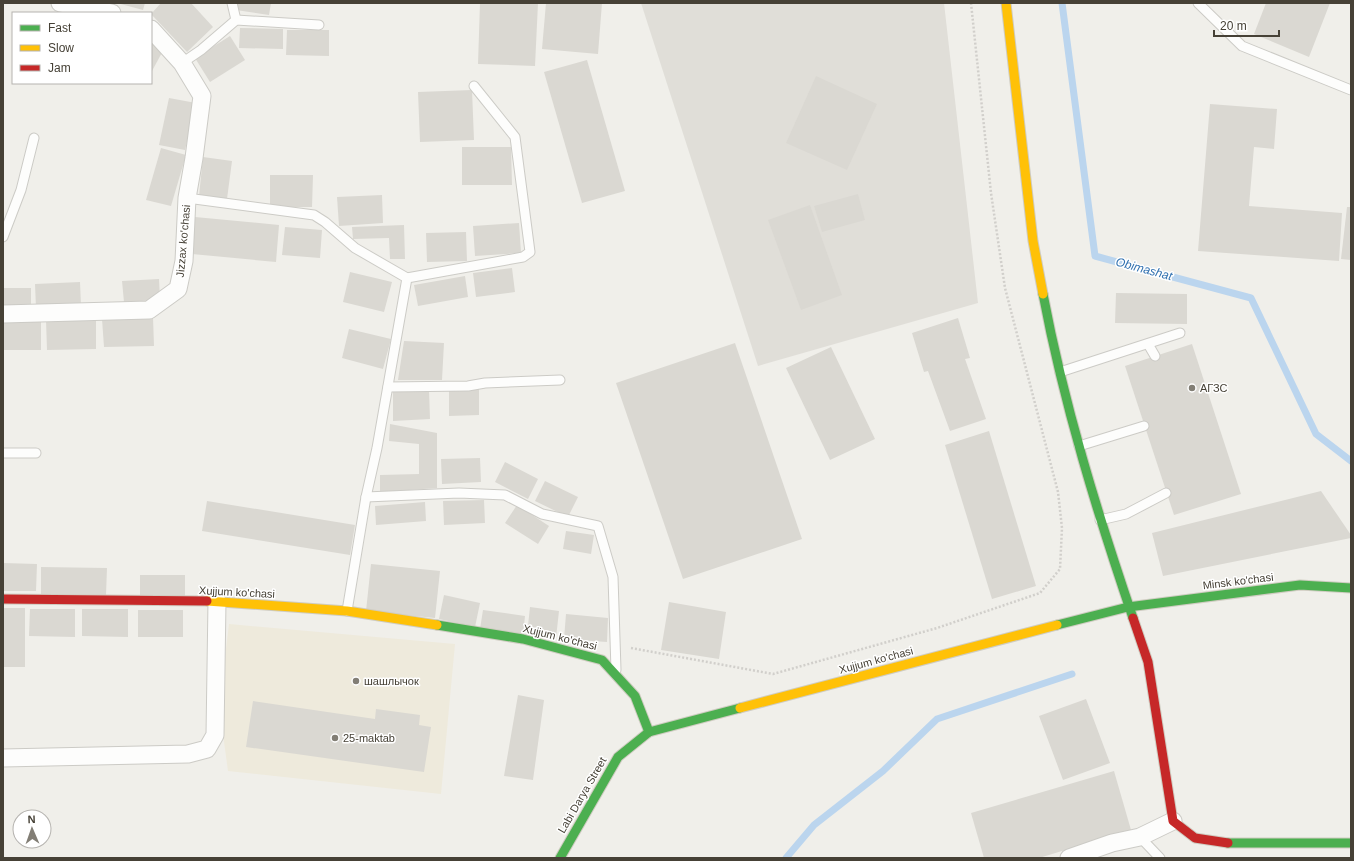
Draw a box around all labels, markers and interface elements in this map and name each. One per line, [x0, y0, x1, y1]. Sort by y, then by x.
legend [12, 12, 152, 84]
scale bar [1214, 12, 1279, 38]
text: 20 m [1220, 19, 1247, 33]
text: Fast [48, 21, 72, 35]
text: Slow [48, 41, 74, 55]
text: Jam [48, 61, 71, 75]
street label: Jizzax ko'chasi [174, 204, 192, 278]
water label: Obimashat [1114, 255, 1174, 283]
place label: АГЗС [1200, 382, 1228, 394]
marker: АГЗС [1187, 383, 1197, 393]
street label: Minsk ko'chasi [1202, 571, 1274, 591]
street label: Xujjum ko'chasi [199, 584, 275, 600]
street label: Xujjum ko'chasi [522, 622, 598, 652]
street label: Xujjum ko'chasi [838, 644, 914, 676]
place label: шашлычок [364, 675, 419, 687]
marker: шашлычок [351, 676, 361, 686]
place label: 25-maktab [343, 732, 395, 744]
marker: 25-maktab [330, 733, 340, 743]
street label: Labi Darya Street [555, 755, 609, 835]
north arrow [12, 809, 52, 849]
text: N [27, 813, 36, 825]

